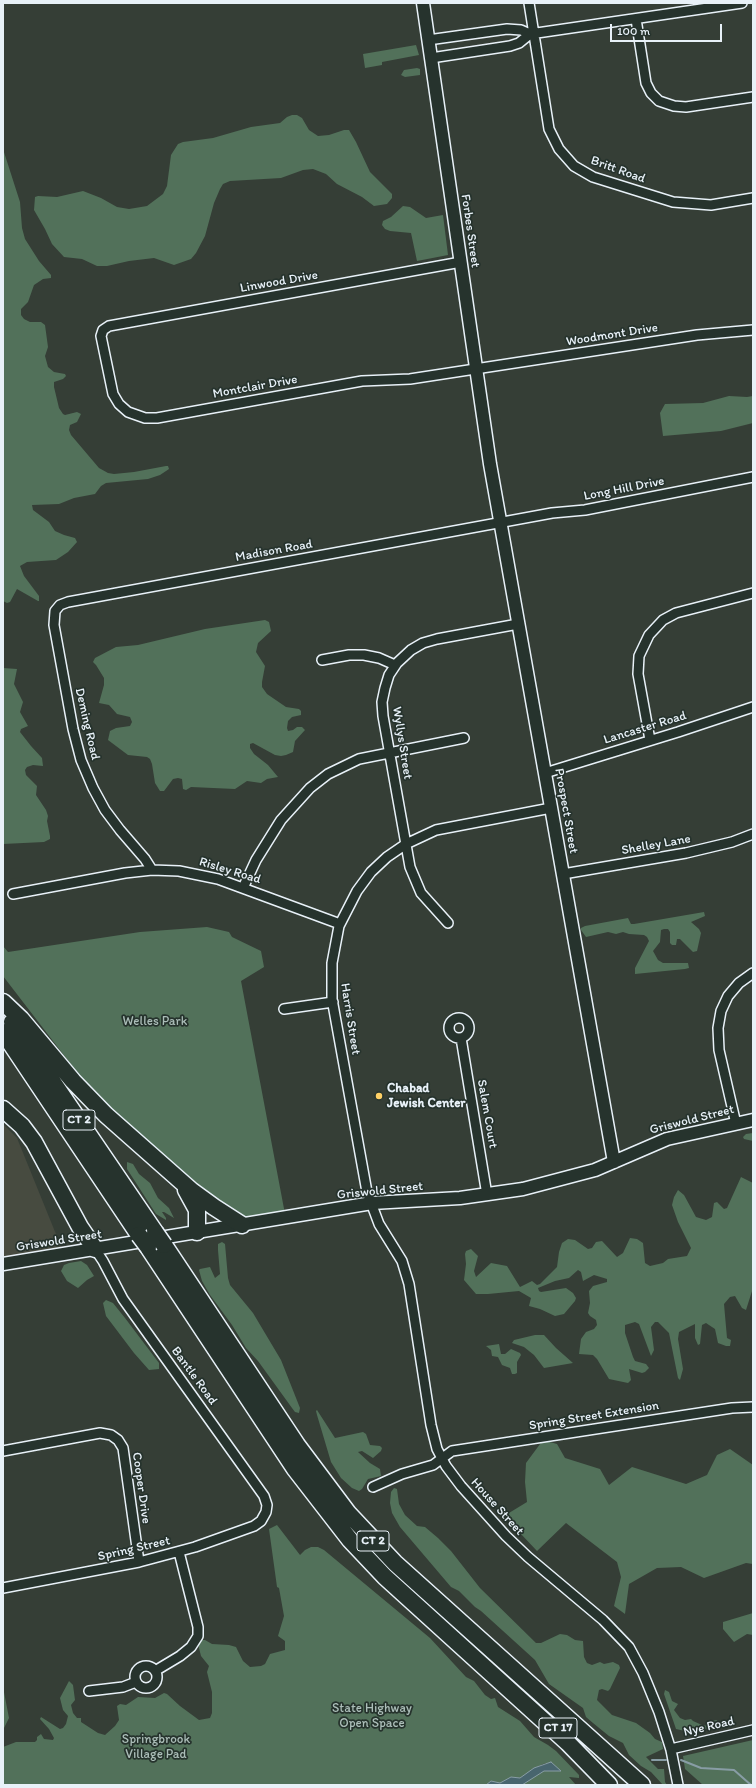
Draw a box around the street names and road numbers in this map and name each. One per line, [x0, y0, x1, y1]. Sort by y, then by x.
street label: Britt Road [589, 153, 647, 187]
street label: Forbes Street [457, 193, 483, 269]
street label: Linwood Drive [239, 267, 319, 297]
street label: Woodmont Drive [565, 320, 659, 350]
street label: Montclair Drive [211, 372, 299, 402]
street label: Long Hill Drive [582, 474, 666, 504]
street label: Madison Road [234, 537, 314, 565]
street label: Deming Road [71, 686, 103, 762]
street label: Wyllys Street [389, 705, 415, 781]
street label: Lancaster Road [602, 708, 688, 748]
street label: Prospect Street [551, 767, 581, 855]
street label: Shelley Lane [620, 831, 692, 859]
street label: Risley Road [197, 854, 263, 888]
street label: Harris Street [337, 982, 363, 1056]
street label: Salem Court [473, 1078, 501, 1150]
street label: Griswold Street [648, 1102, 736, 1138]
road number: CT 2 [63, 1110, 95, 1130]
street label: Griswold Street [336, 1179, 424, 1203]
street label: Griswold Street [15, 1227, 103, 1255]
street label: Bantle Road [168, 1344, 220, 1408]
street label: Spring Street Extension [528, 1398, 660, 1434]
street label: Cooper Drive [128, 1451, 154, 1525]
street label: House Street [467, 1475, 527, 1539]
road number: CT 2 [357, 1531, 389, 1551]
street label: Spring Street [96, 1533, 172, 1565]
street label: Nye Road [682, 1714, 736, 1740]
road number: CT 17 [539, 1718, 577, 1738]

